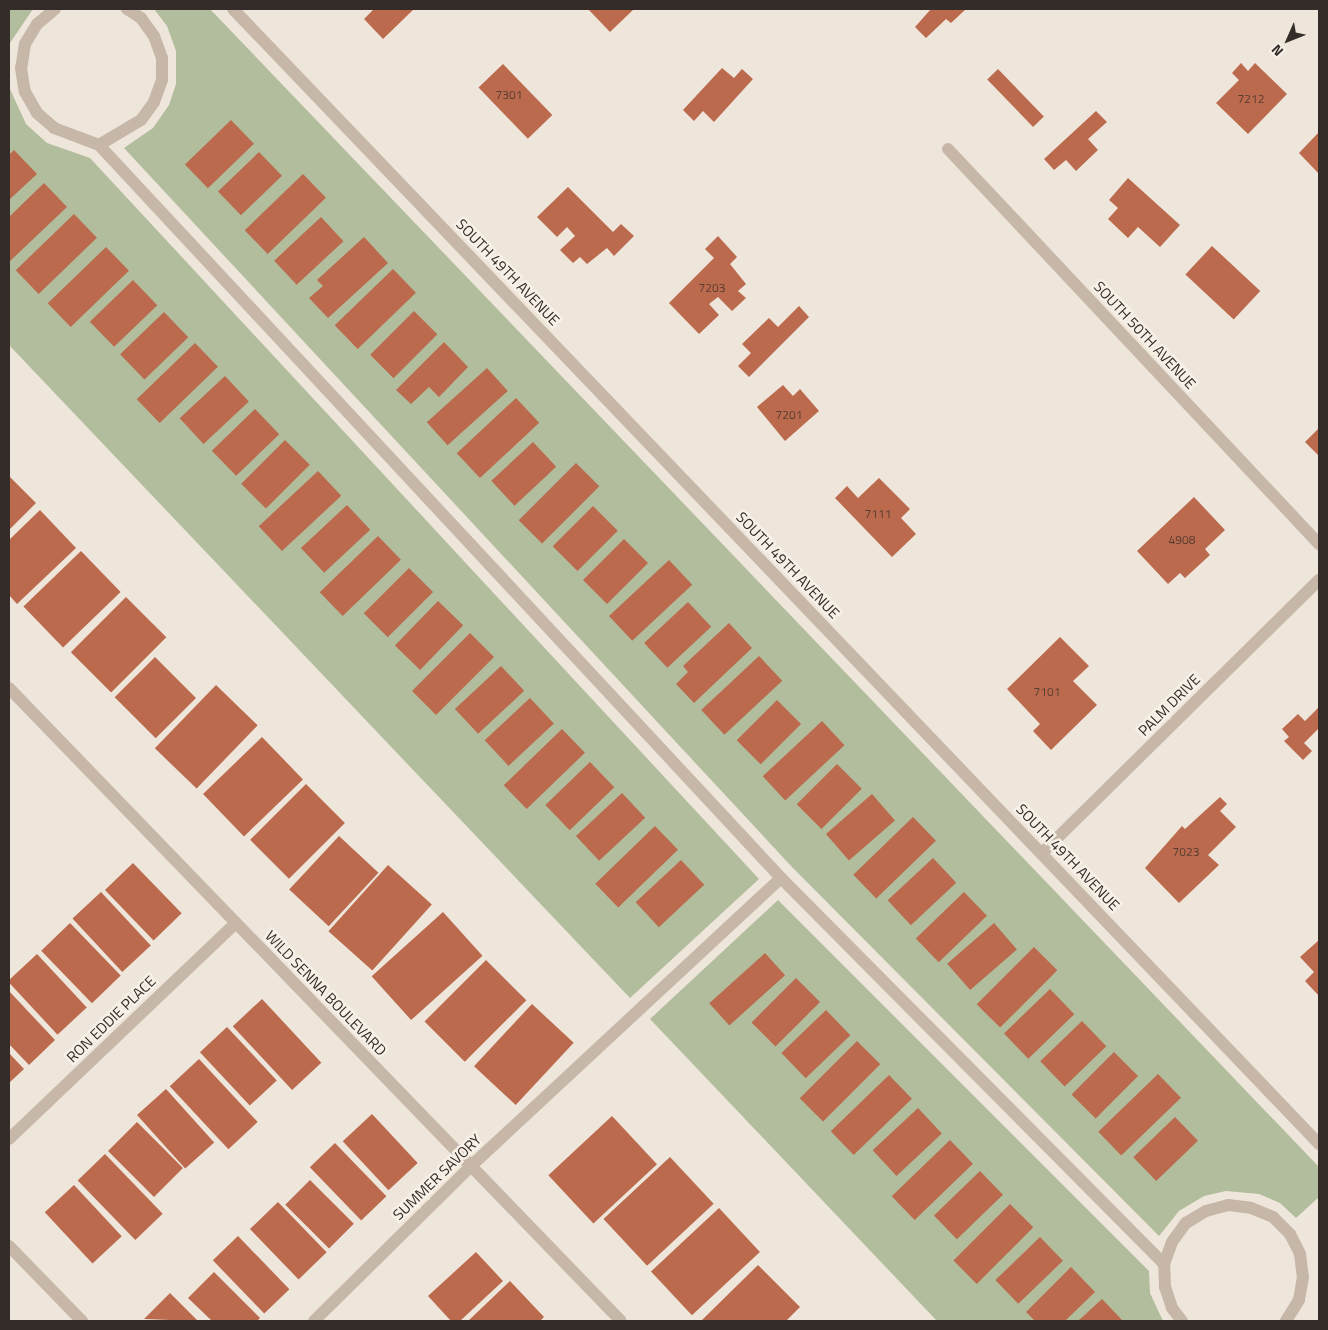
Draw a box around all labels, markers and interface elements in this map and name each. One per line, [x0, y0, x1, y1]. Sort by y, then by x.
north arrow [1263, 15, 1313, 65]
text: N [1266, 40, 1288, 62]
house number: 7301 [496, 88, 522, 102]
house number: 7212 [1238, 92, 1264, 106]
street label: SOUTH 49TH AVENUE [453, 215, 563, 329]
street label: SOUTH 50TH AVENUE [1090, 277, 1200, 393]
house number: 7203 [699, 281, 725, 295]
house number: 7201 [776, 408, 802, 422]
house number: 7111 [865, 507, 891, 521]
street label: SOUTH 49TH AVENUE [733, 508, 843, 622]
house number: 4908 [1169, 533, 1195, 547]
street label: PALM DRIVE [1134, 670, 1204, 740]
house number: 7101 [1034, 685, 1060, 699]
street label: SOUTH 49TH AVENUE [1013, 800, 1123, 914]
house number: 7023 [1173, 845, 1199, 859]
street label: WILD SENNA BOULEVARD [262, 927, 390, 1059]
street label: RON EDDIE PLACE [63, 972, 159, 1066]
street label: SUMMER SAVORY [389, 1130, 485, 1224]

